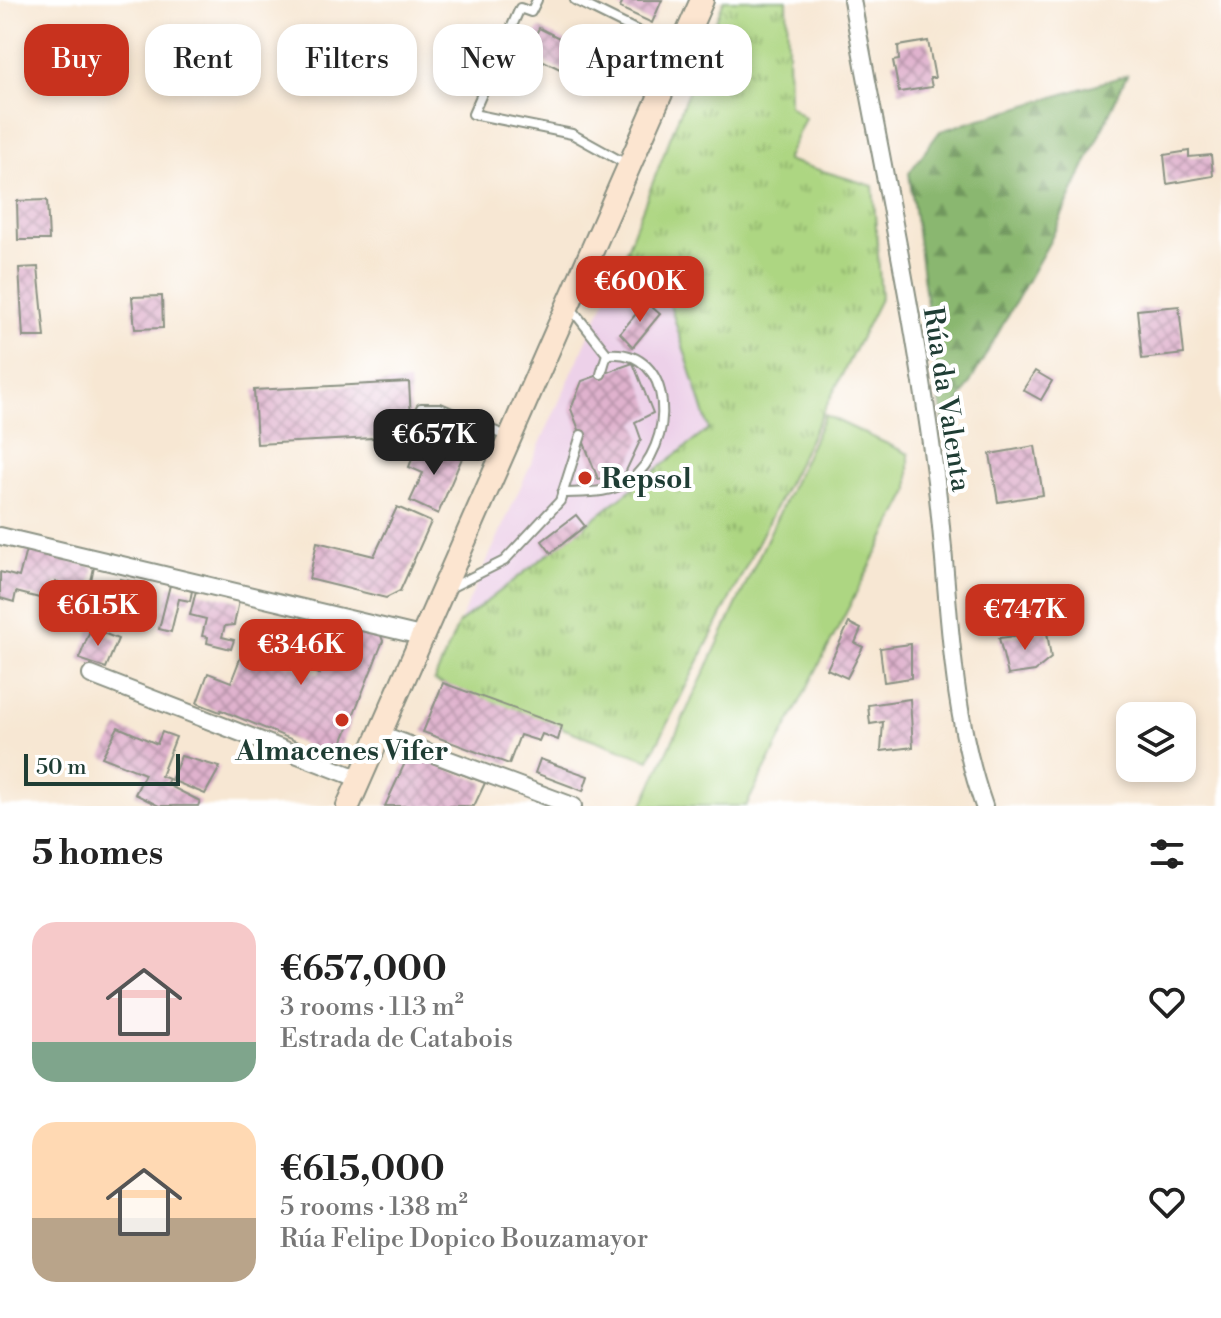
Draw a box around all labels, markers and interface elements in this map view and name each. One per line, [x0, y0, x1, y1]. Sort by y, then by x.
chip: Buy [24, 24, 129, 96]
chip: Rent [145, 24, 261, 96]
chip: Filters [277, 24, 417, 96]
chip: New [433, 24, 543, 96]
chip: Apartment [559, 24, 752, 96]
pin: €600K [584, 256, 696, 324]
text: €600K [594, 266, 686, 298]
street label: Rúa da Valenta [915, 304, 979, 495]
pin: €657K [378, 409, 490, 477]
text: €657K [391, 419, 477, 451]
place label: Repsol [601, 462, 692, 497]
marker: Repsol [576, 469, 594, 487]
pin: €615K [42, 580, 154, 648]
pin: €747K [969, 584, 1081, 652]
text: €615K [57, 590, 139, 622]
text: €747K [983, 594, 1067, 626]
pin: €346K [245, 619, 357, 687]
text: €346K [257, 629, 345, 661]
map controls [1116, 702, 1196, 782]
button: layers [1116, 702, 1196, 782]
marker: Almacenes Vifer [333, 711, 351, 729]
place label: Almacenes Vifer [234, 734, 449, 769]
scale bar [24, 750, 180, 786]
text: 50 m [36, 754, 87, 781]
icon: filters [1145, 832, 1189, 876]
text: 5 homes [32, 833, 163, 875]
text: €657,000 [280, 949, 447, 991]
icon: home [96, 954, 192, 1050]
icon: heart [1145, 980, 1189, 1024]
text: 3 rooms · 113 m² [280, 991, 464, 1023]
text: Estrada de Catabois [280, 1023, 513, 1055]
text: €615,000 [280, 1149, 445, 1191]
icon: home [96, 1154, 192, 1250]
icon: heart [1145, 1180, 1189, 1224]
text: 5 rooms · 138 m² [280, 1191, 468, 1223]
text: Rúa Felipe Dopico Bouzamayor [280, 1223, 648, 1255]

